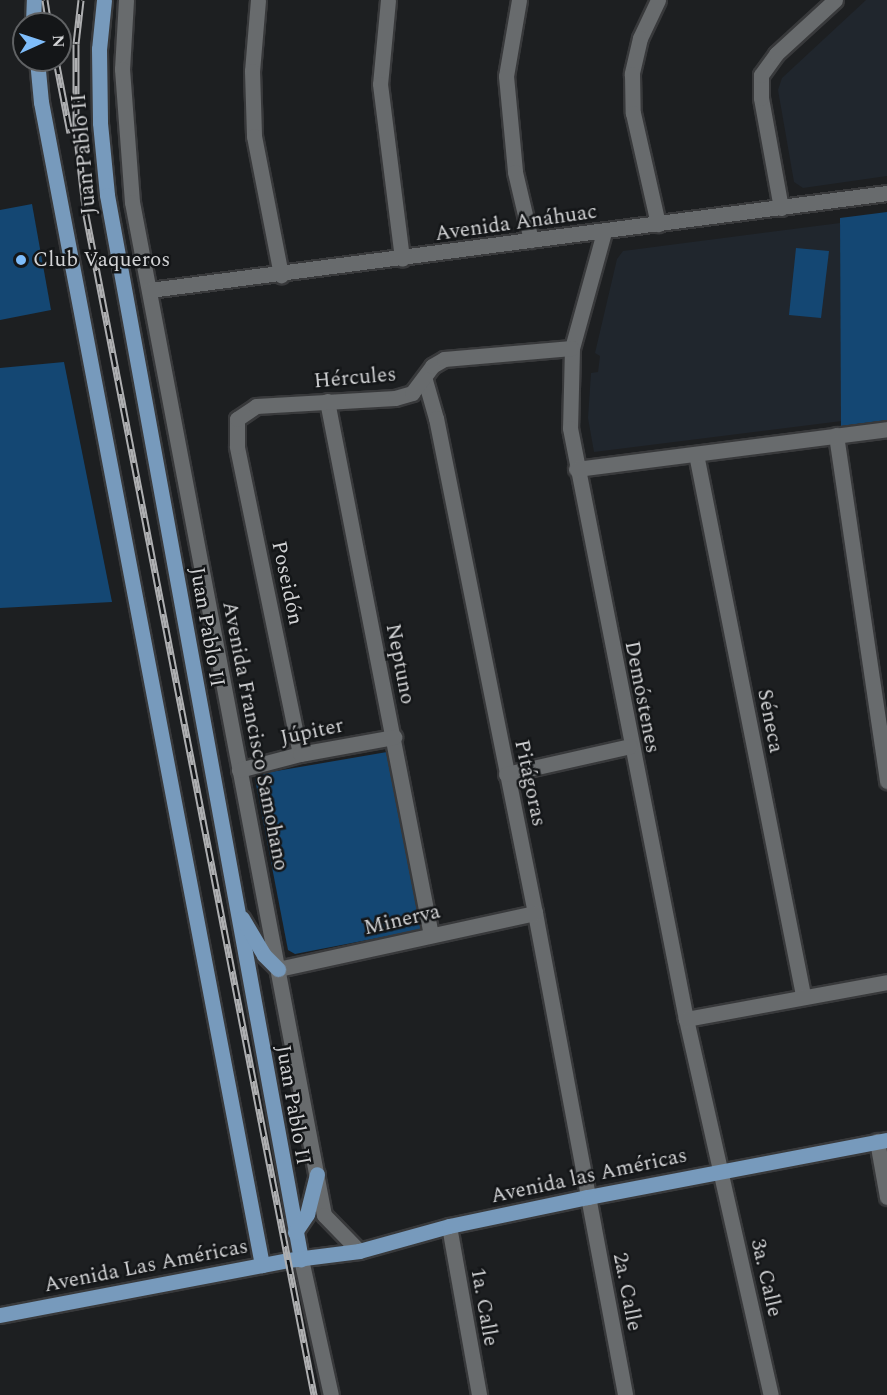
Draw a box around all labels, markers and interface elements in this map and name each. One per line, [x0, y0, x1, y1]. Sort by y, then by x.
north arrow [12, 12, 72, 72]
text: N [46, 34, 70, 48]
street label: Juan Pablo II [66, 92, 102, 216]
street label: Avenida Anáhuac [433, 199, 599, 247]
place label: Club Vaqueros [33, 247, 170, 273]
marker: Club Vaqueros [14, 253, 28, 267]
street label: Hércules [313, 362, 397, 394]
street label: Poseidón [266, 539, 308, 627]
street label: Juan Pablo II [184, 565, 230, 689]
street label: Avenida Francisco Samohano [216, 599, 294, 873]
street label: Neptuno [380, 622, 420, 706]
street label: Demóstenes [619, 639, 665, 755]
street label: Séneca [751, 687, 789, 755]
street label: Júpiter [278, 713, 346, 751]
street label: Pitágoras [509, 737, 551, 829]
street label: Minerva [361, 899, 443, 941]
street label: Juan Pablo II [270, 1043, 316, 1167]
street label: Avenida las Américas [488, 1143, 690, 1209]
street label: Avenida Las Américas [42, 1234, 250, 1298]
street label: 3a. Calle [745, 1237, 787, 1319]
street label: 2a. Calle [607, 1251, 647, 1333]
street label: 1a. Calle [465, 1266, 503, 1348]

